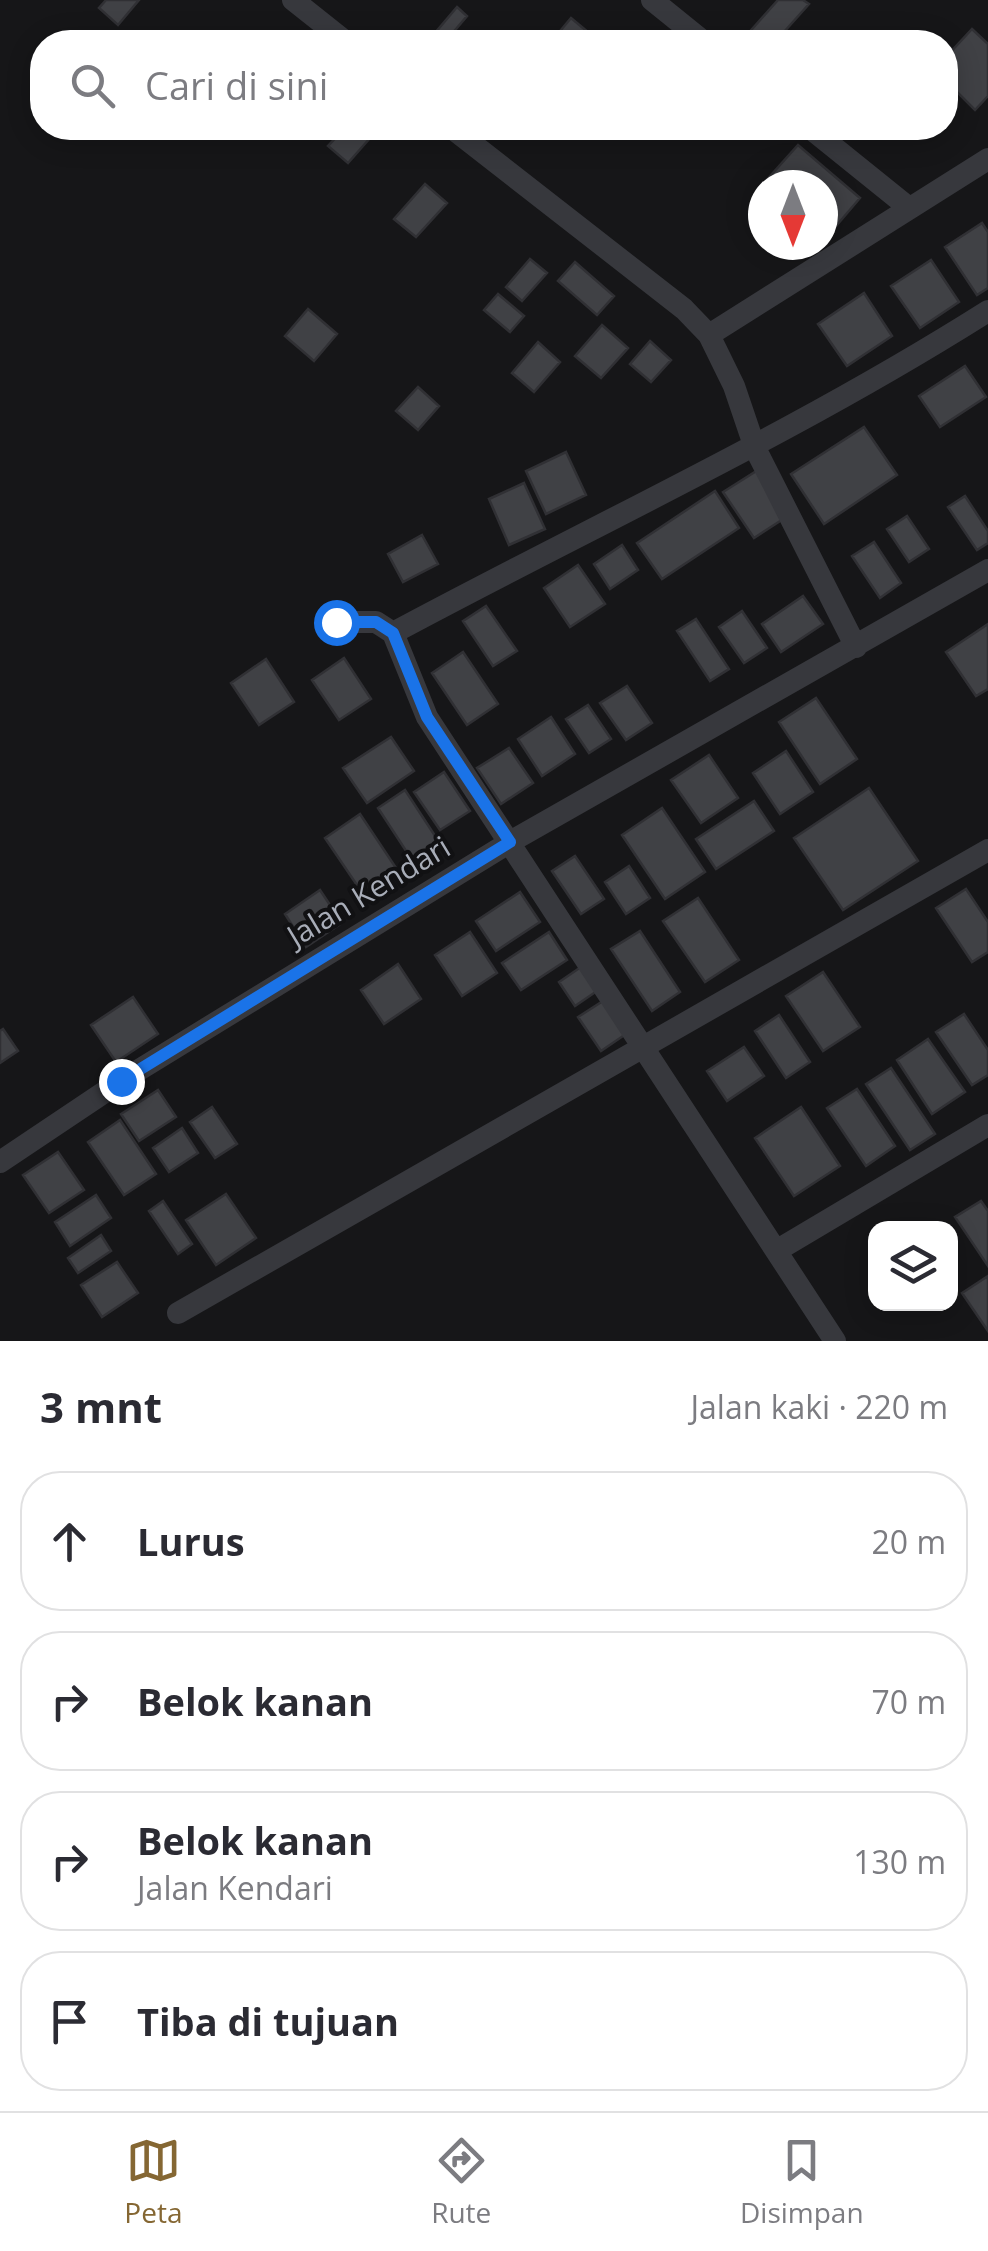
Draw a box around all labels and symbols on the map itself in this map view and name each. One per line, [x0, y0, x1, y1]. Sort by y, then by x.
north arrow [748, 170, 838, 260]
route start [314, 600, 360, 646]
street label: Jalan Kendari [276, 826, 457, 957]
route end [99, 1059, 145, 1105]

